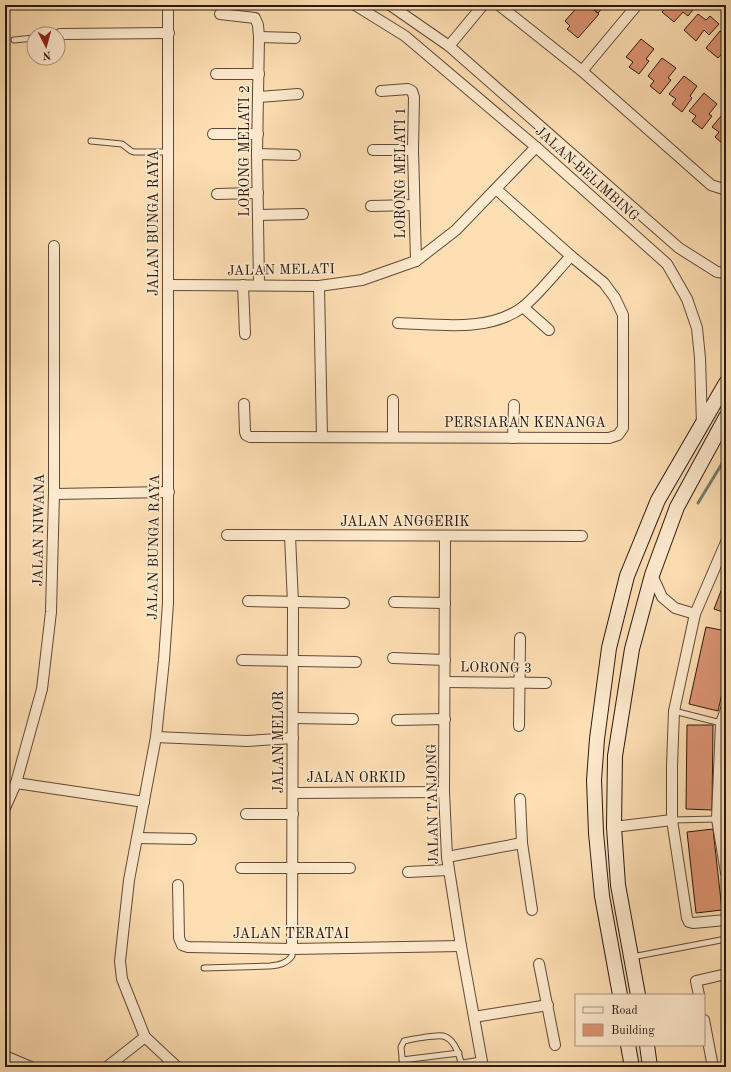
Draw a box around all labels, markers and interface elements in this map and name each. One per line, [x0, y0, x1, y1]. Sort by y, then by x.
north arrow [26, 26, 66, 66]
text: N [42, 49, 52, 60]
street label: LORONG MELATI 2 [238, 85, 252, 217]
street label: LORONG MELATI 1 [394, 107, 408, 239]
street label: JALAN BELIMBING [532, 124, 642, 224]
street label: JALAN BUNGA RAYA [147, 150, 161, 296]
street label: JALAN MELATI [227, 262, 335, 278]
street label: PERSIARAN KENANGA [444, 416, 606, 430]
street label: JALAN NIWANA [31, 473, 47, 587]
street label: JALAN BUNGA RAYA [146, 474, 162, 620]
street label: JALAN ANGGERIK [340, 515, 470, 529]
street label: LORONG 3 [460, 660, 532, 676]
street label: JALAN MELOR [272, 691, 286, 793]
street label: JALAN TANJONG [425, 744, 441, 864]
street label: JALAN ORKID [307, 771, 406, 785]
street label: JALAN TERATAI [233, 927, 349, 941]
legend [575, 994, 705, 1046]
text: Road [611, 1005, 638, 1017]
text: Building [611, 1025, 655, 1037]

